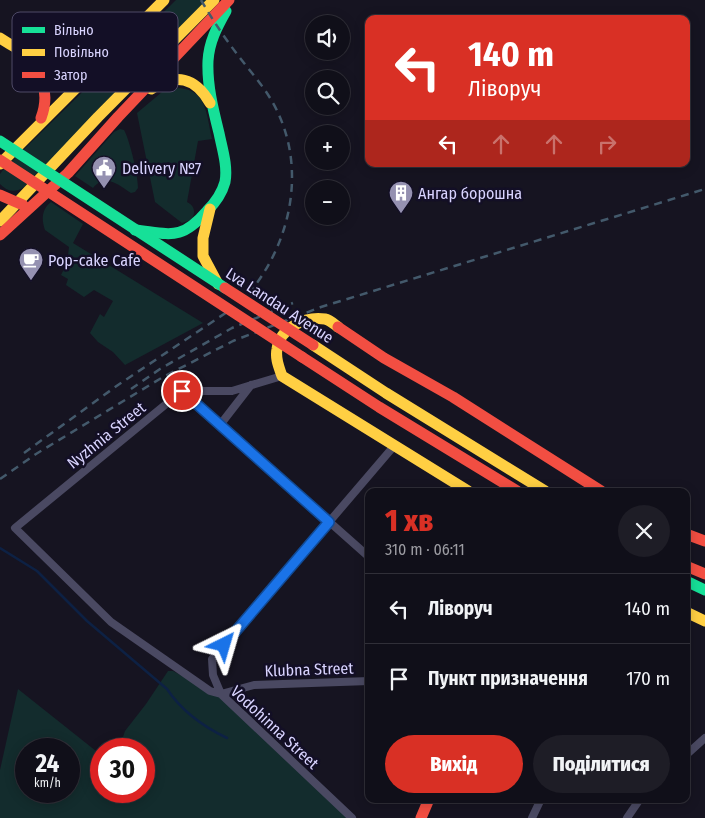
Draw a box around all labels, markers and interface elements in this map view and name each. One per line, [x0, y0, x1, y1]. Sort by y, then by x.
legend [12, 12, 178, 92]
map controls [305, 15, 350, 225]
button: sound [305, 15, 350, 60]
text: Вільно [54, 22, 94, 39]
text: 140 m [468, 33, 554, 75]
icon: left [385, 35, 450, 100]
text: Повільно [54, 44, 109, 61]
text: Затор [54, 67, 87, 84]
button: search [305, 70, 350, 115]
text: Ліворуч [468, 75, 541, 102]
button: + [305, 125, 350, 170]
icon: left [434, 130, 462, 158]
icon: ahead [487, 130, 515, 158]
icon: ahead [540, 130, 568, 158]
icon: right [593, 130, 621, 158]
public building icon: Delivery №7 [91, 155, 117, 189]
place label: Delivery №7 [122, 159, 202, 178]
button: − [305, 180, 350, 225]
building icon: Ангар борошна [388, 180, 414, 214]
place label: Ангар борошна [418, 184, 522, 203]
cafe icon: Pop-cake Cafe [18, 247, 44, 281]
place label: Pop-cake Cafe [48, 251, 141, 270]
street label: Lva Landau Avenue [222, 264, 337, 347]
pin [161, 370, 203, 412]
icon: arrive [168, 377, 196, 405]
street label: Nyzhnia Street [63, 398, 150, 473]
text: 1 хв [385, 503, 433, 539]
button: close [618, 505, 670, 557]
text: 310 m · 06:11 [385, 540, 465, 559]
icon: left [385, 595, 413, 623]
text: Ліворуч [428, 597, 493, 620]
text: 140 m [624, 597, 670, 620]
position arrow [197, 618, 249, 670]
street label: Klubna Street [264, 658, 355, 681]
icon: arrive [385, 665, 413, 693]
text: Пункт призначення [428, 667, 588, 690]
text: 170 m [626, 667, 670, 690]
street label: Vodohinna Street [227, 682, 323, 774]
button: Вихід [385, 735, 523, 793]
button: Поділитися [533, 735, 670, 793]
speed limit sign: 30 [90, 738, 155, 803]
text: 24 [36, 749, 59, 779]
text: km/h [34, 776, 61, 790]

